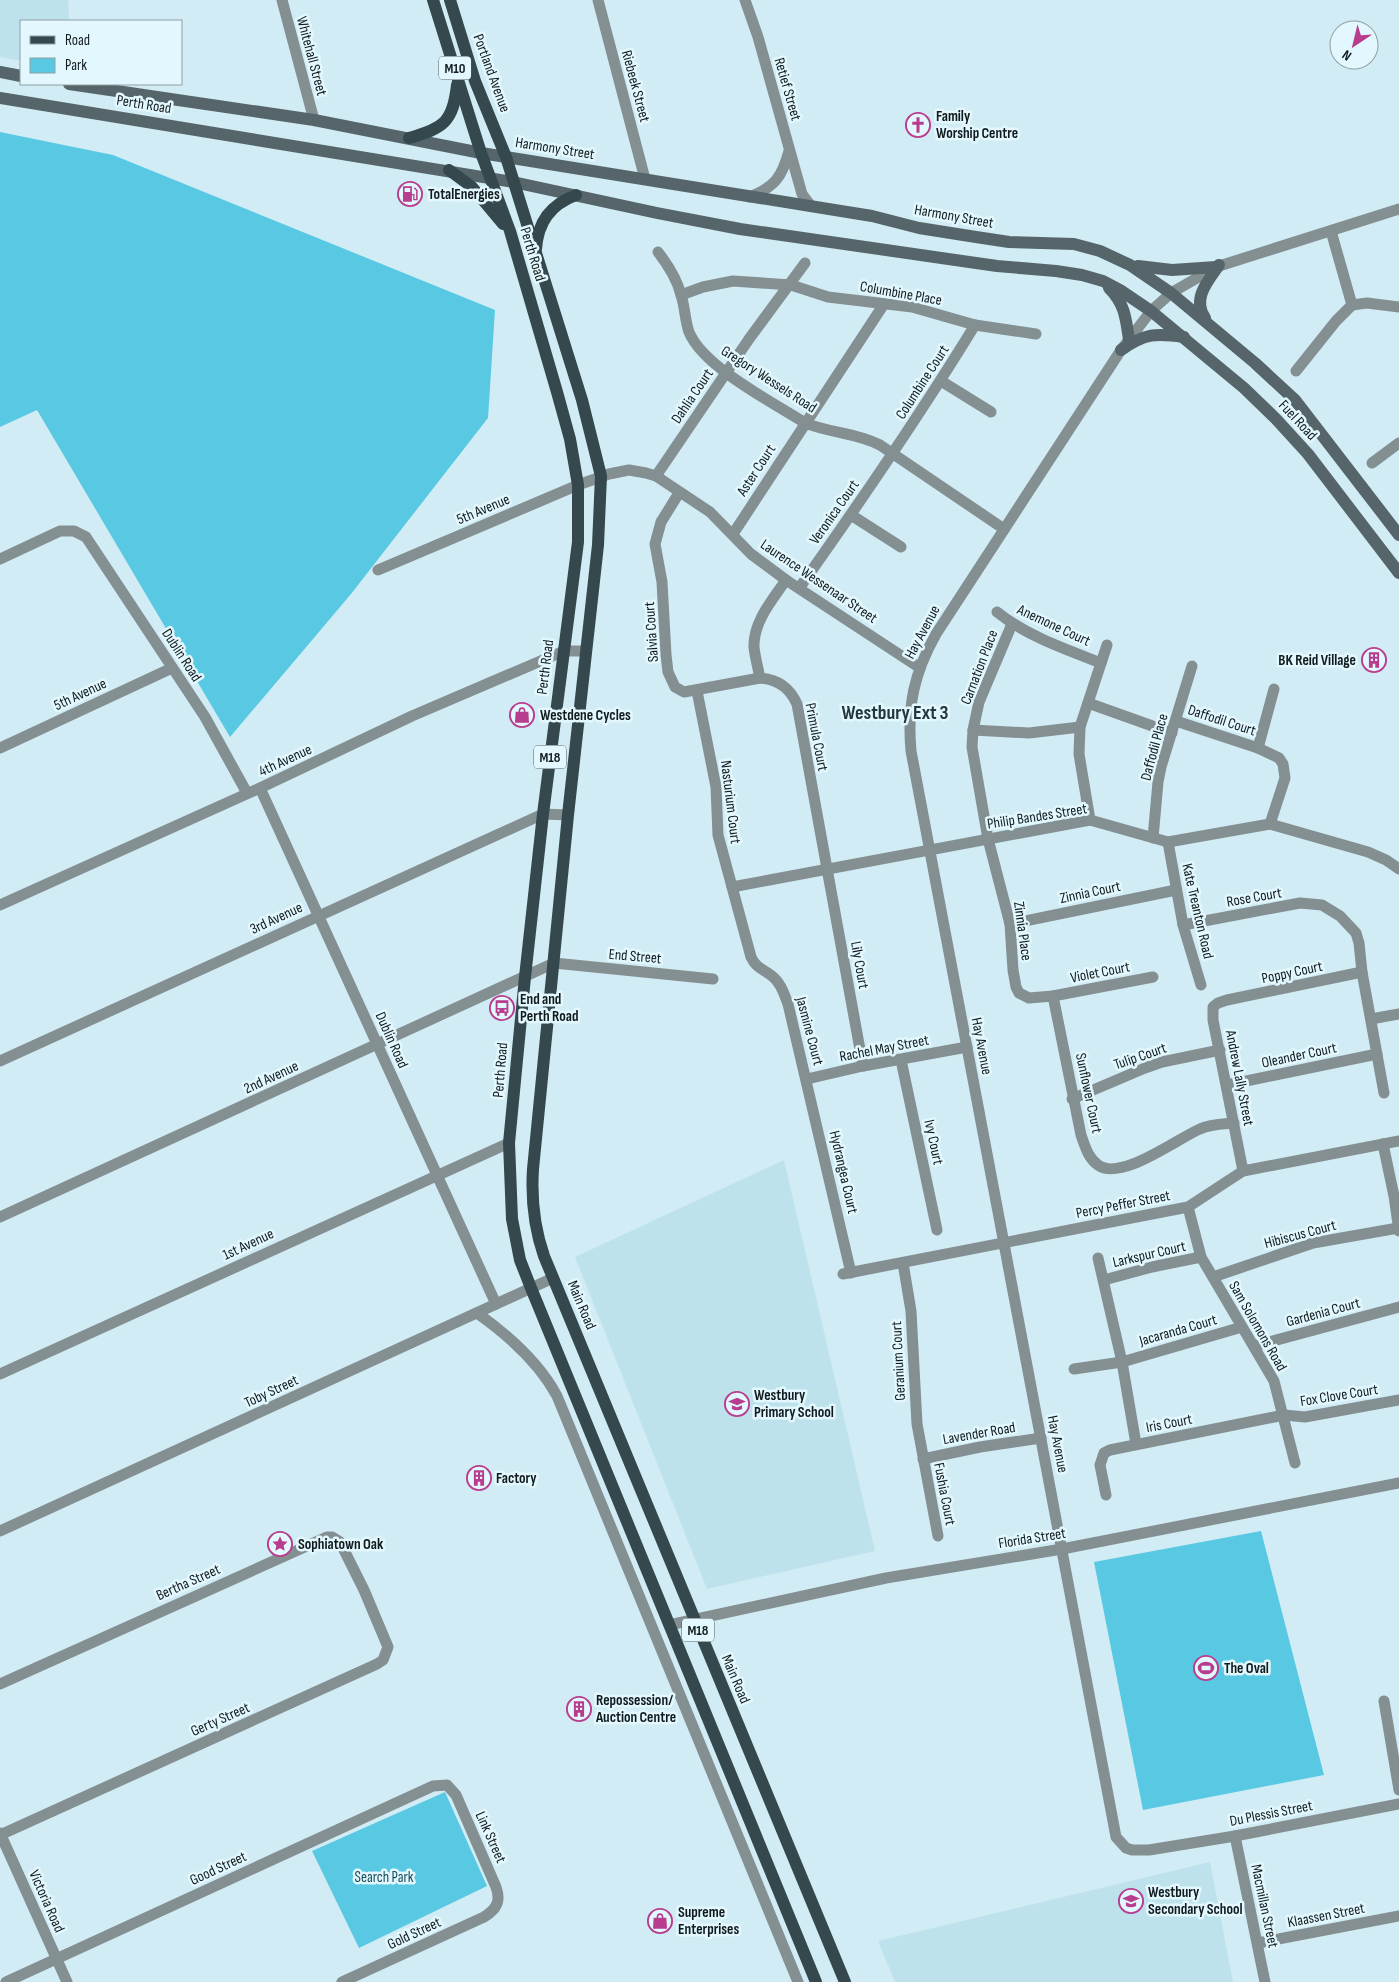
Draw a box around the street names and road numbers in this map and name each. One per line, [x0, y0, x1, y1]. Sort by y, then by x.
street label: Whitehall Street [292, 14, 331, 98]
street label: Portland Avenue [469, 31, 514, 115]
street label: Riebeek Street [617, 48, 654, 125]
road number: M10 [439, 56, 471, 80]
street label: Retief Street [769, 56, 806, 123]
street label: Perth Road [115, 91, 173, 118]
street label: Harmony Street [514, 133, 596, 164]
street label: Harmony Street [913, 200, 995, 233]
street label: Perth Road [515, 225, 550, 283]
street label: Columbine Place [859, 277, 943, 310]
street label: Gregory Wessels Road [717, 341, 820, 417]
street label: Columbine Court [891, 341, 954, 423]
street label: Dahlia Court [667, 365, 718, 427]
street label: Fuel Road [1274, 396, 1321, 444]
street label: Aster Court [732, 441, 780, 500]
street label: Veronica Court [805, 476, 864, 548]
street label: 5th Avenue [454, 490, 513, 529]
street label: Laurence Wessenaar Street [757, 535, 881, 628]
street label: Anemone Court [1013, 600, 1094, 651]
street label: Salvia Court [640, 601, 663, 663]
street label: Hay Avenue [900, 602, 944, 662]
street label: Dublin Road [157, 625, 206, 685]
street label: Carnation Place [957, 627, 1002, 707]
street label: Perth Road [533, 638, 558, 696]
street label: 5th Avenue [51, 674, 110, 715]
street label: Primula Court [801, 701, 832, 773]
street label: Daffodil Court [1185, 701, 1259, 741]
street label: Daffodil Place [1136, 712, 1173, 783]
street label: 4th Avenue [256, 740, 315, 781]
road number: M18 [534, 746, 566, 769]
street label: Nasturium Court [716, 759, 745, 845]
street label: Philip Bandes Street [986, 799, 1089, 834]
street label: Kate Treanton Road [1177, 862, 1218, 961]
street label: Zinnia Court [1058, 877, 1123, 908]
street label: Rose Court [1225, 883, 1283, 912]
street label: 3rd Avenue [247, 898, 305, 939]
street label: Zinnia Place [1009, 900, 1036, 962]
street label: Lily Court [846, 940, 873, 991]
street label: End Street [608, 945, 663, 968]
street label: Violet Court [1069, 957, 1132, 988]
street label: Poppy Court [1260, 957, 1325, 988]
street label: Jasmine Court [791, 994, 828, 1068]
street label: Dublin Road [371, 1009, 412, 1071]
street label: Hay Avenue [967, 1016, 996, 1076]
street label: Andrew Lally Street [1221, 1028, 1258, 1128]
street label: Rachel May Street [838, 1030, 931, 1066]
street label: Tulip Court [1111, 1038, 1169, 1074]
street label: Oleander Court [1260, 1038, 1339, 1073]
street label: Perth Road [489, 1042, 512, 1098]
street label: Sunflower Court [1071, 1051, 1106, 1135]
street label: 2nd Avenue [241, 1057, 301, 1098]
street label: Ivy Court [919, 1118, 948, 1167]
street label: Hydrangea Court [825, 1129, 862, 1216]
street label: Percy Peffer Street [1074, 1186, 1172, 1223]
street label: Hibiscus Court [1262, 1216, 1339, 1253]
street label: 1st Avenue [220, 1224, 277, 1265]
street label: Larkspur Court [1111, 1237, 1188, 1272]
street label: Main Road [563, 1278, 600, 1333]
street label: Sam Solomons Road [1224, 1278, 1291, 1375]
street label: Gardenia Court [1284, 1293, 1363, 1331]
street label: Jacaranda Court [1136, 1310, 1220, 1351]
street label: Geranium Court [887, 1320, 910, 1401]
street label: Toby Street [241, 1371, 302, 1412]
street label: Fox Clove Court [1299, 1380, 1380, 1411]
street label: Iris Court [1144, 1410, 1194, 1437]
street label: Hay Avenue [1043, 1414, 1072, 1474]
street label: Lavender Road [941, 1418, 1017, 1449]
street label: Fushia Court [929, 1461, 960, 1527]
street label: Florida Street [997, 1524, 1067, 1553]
street label: Bertha Street [153, 1560, 224, 1605]
road number: M18 [682, 1618, 714, 1642]
street label: Main Road [717, 1652, 754, 1707]
street label: Gerty Street [188, 1698, 253, 1741]
street label: Du Plessis Street [1228, 1796, 1315, 1831]
street label: Link Street [471, 1808, 510, 1866]
street label: Good Street [187, 1847, 250, 1890]
street label: Macmillan Street [1246, 1863, 1283, 1950]
street label: Victoria Road [24, 1867, 69, 1935]
street label: Klaassen Street [1286, 1899, 1367, 1932]
street label: Gold Street [384, 1913, 444, 1954]

